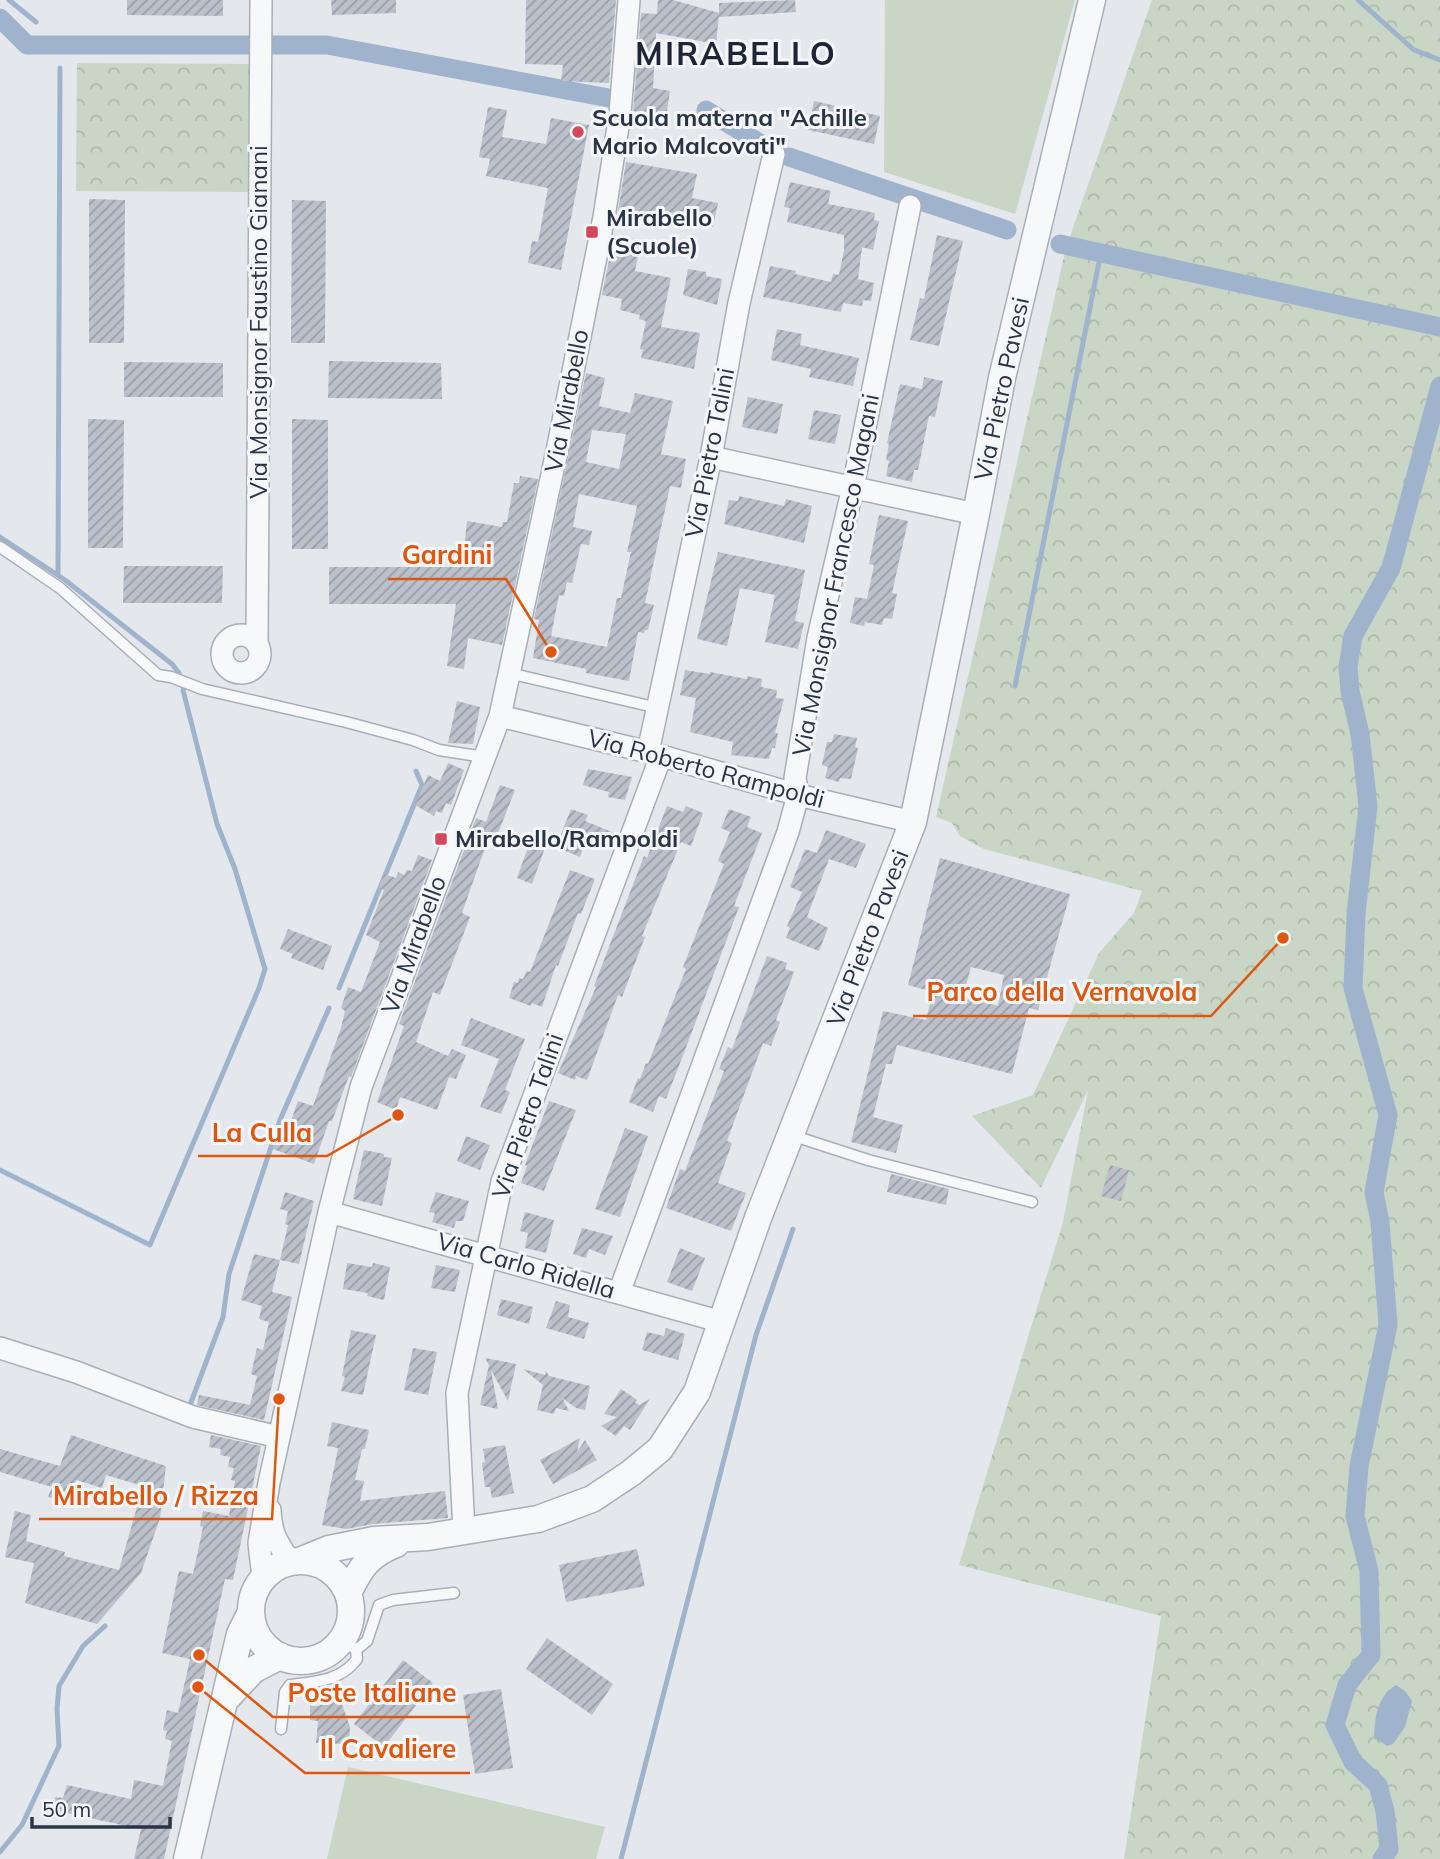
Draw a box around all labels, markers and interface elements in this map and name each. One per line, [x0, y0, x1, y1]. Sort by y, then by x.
district label: MIRABELLO [635, 33, 837, 73]
place label: Scuola materna "Achille Mario Malcovati" [592, 102, 867, 160]
marker: Scuola materna "Achille Mario Malcovati" [570, 124, 586, 140]
street label: Via Monsignor Faustino Gianani [243, 145, 273, 499]
place label: Mirabello (Scuole) [606, 202, 712, 260]
marker: Mirabello (Scuole) [584, 224, 600, 240]
street label: Via Pietro Pavesi [967, 294, 1035, 483]
street label: Via Mirabello [537, 327, 595, 475]
street label: Via Pietro Talini [678, 365, 740, 540]
street label: Via Monsignor Francesco Magani [785, 391, 885, 759]
callout: Gardini [388, 532, 506, 579]
text: Gardini [402, 538, 492, 571]
street label: Via Roberto Rampoldi [584, 722, 828, 814]
place label: Mirabello/Rampoldi [455, 823, 678, 853]
marker: Mirabello/Rampoldi [433, 831, 449, 847]
street label: Via Pietro Pavesi [820, 845, 915, 1030]
street label: Via Mirabello [374, 871, 452, 1018]
callout: Parco della Vernavola [913, 969, 1211, 1016]
text: Parco della Vernavola [927, 975, 1197, 1008]
street label: Via Pietro Talini [485, 1029, 569, 1202]
callout: La Culla [198, 1109, 327, 1156]
text: La Culla [212, 1116, 312, 1149]
street label: Via Carlo Ridella [434, 1225, 619, 1305]
callout: Mirabello / Rizza [39, 1472, 272, 1519]
text: Mirabello / Rizza [53, 1479, 259, 1512]
callout: Poste Italiane [273, 1670, 470, 1717]
text: Poste Italiane [287, 1676, 457, 1709]
callout: Il Cavaliere [305, 1726, 470, 1773]
text: Il Cavaliere [320, 1732, 456, 1765]
scale bar [32, 1786, 170, 1830]
text: 50 m [42, 1796, 91, 1822]

